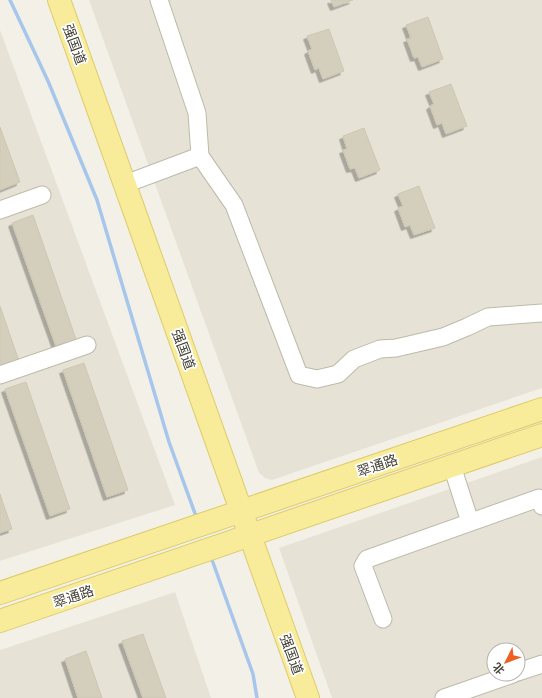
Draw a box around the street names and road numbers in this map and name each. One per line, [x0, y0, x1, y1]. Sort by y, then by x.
street label: 强国道 [60, 21, 90, 67]
street label: 强国道 [169, 326, 199, 372]
street label: 翠通路 [354, 450, 400, 480]
street label: 翠通路 [50, 581, 96, 611]
street label: 强国道 [277, 631, 307, 677]

